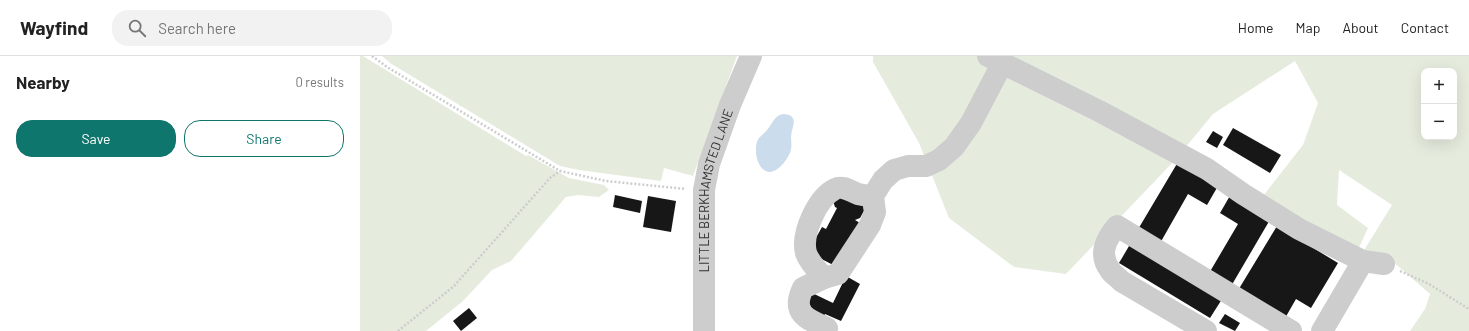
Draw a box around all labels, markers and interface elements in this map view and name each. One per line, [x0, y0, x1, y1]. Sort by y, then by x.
search box [112, 10, 392, 46]
text: Wayfind [20, 16, 88, 39]
icon: search [126, 17, 148, 39]
text: Search here [158, 19, 236, 37]
text: Home [1238, 19, 1274, 36]
text: Map [1296, 19, 1320, 36]
text: About [1342, 19, 1379, 36]
text: Contact [1401, 19, 1449, 36]
map controls [1421, 68, 1457, 140]
button: + [1421, 68, 1457, 104]
text: Nearby [16, 72, 70, 92]
text: 0 results [295, 74, 344, 90]
button: − [1421, 104, 1457, 140]
street label: LITTLE BERKHAMSTED LANE [696, 107, 736, 272]
button: Save [16, 120, 176, 157]
button: Share [184, 120, 344, 157]

